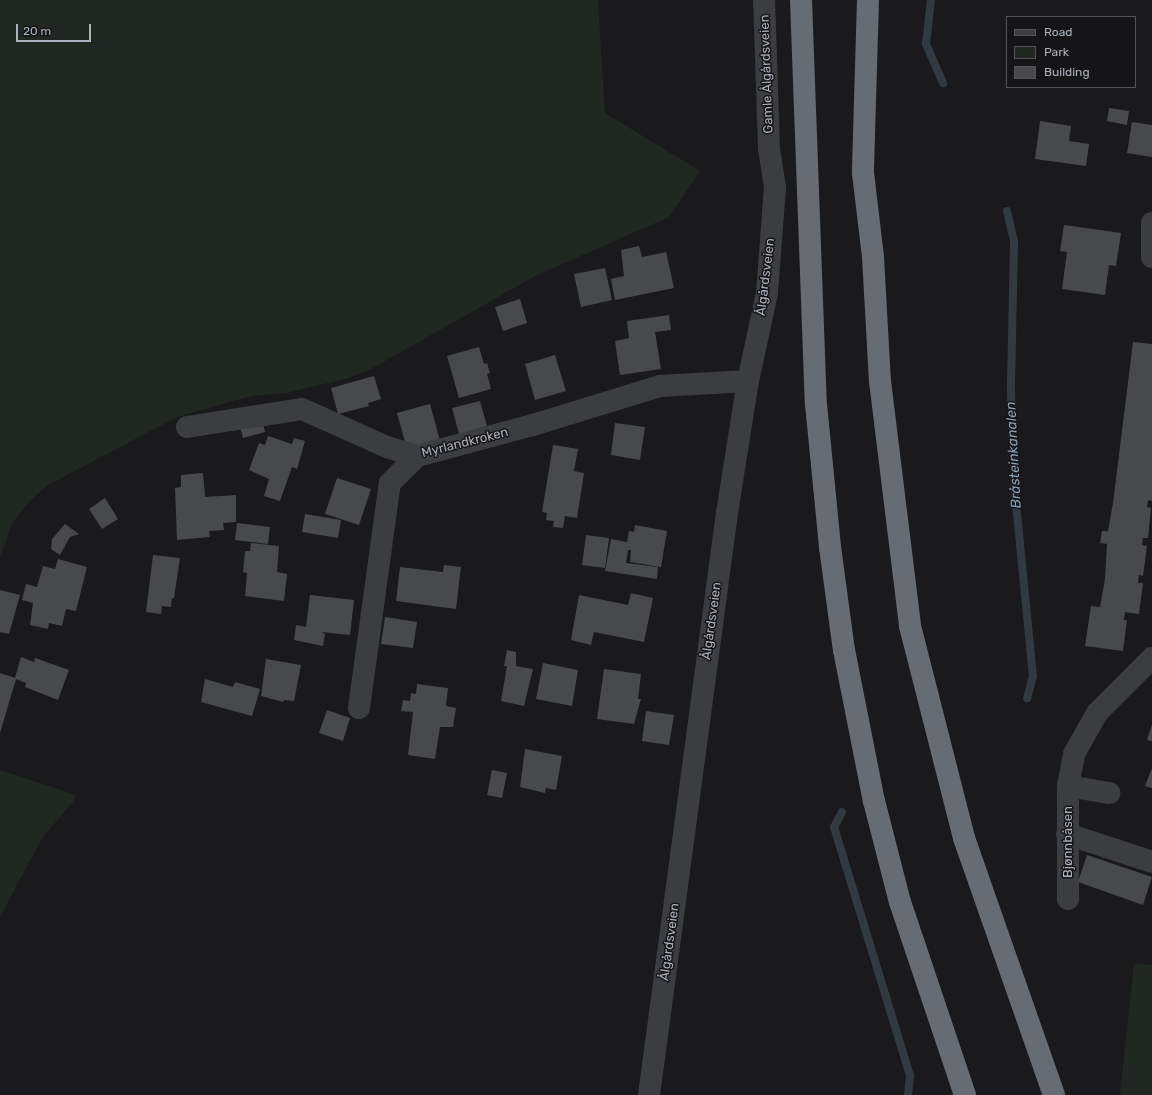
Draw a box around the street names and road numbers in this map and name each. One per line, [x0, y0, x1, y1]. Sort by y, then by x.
street label: Gamle Ålgårdsveien [757, 14, 777, 134]
street label: Ålgårdsveien [753, 237, 779, 317]
street label: Myrlandkroken [420, 425, 510, 461]
street label: Ålgårdsveien [699, 581, 725, 661]
street label: Bjønnbåsen [1060, 806, 1076, 878]
street label: Ålgårdsveien [657, 902, 683, 982]

